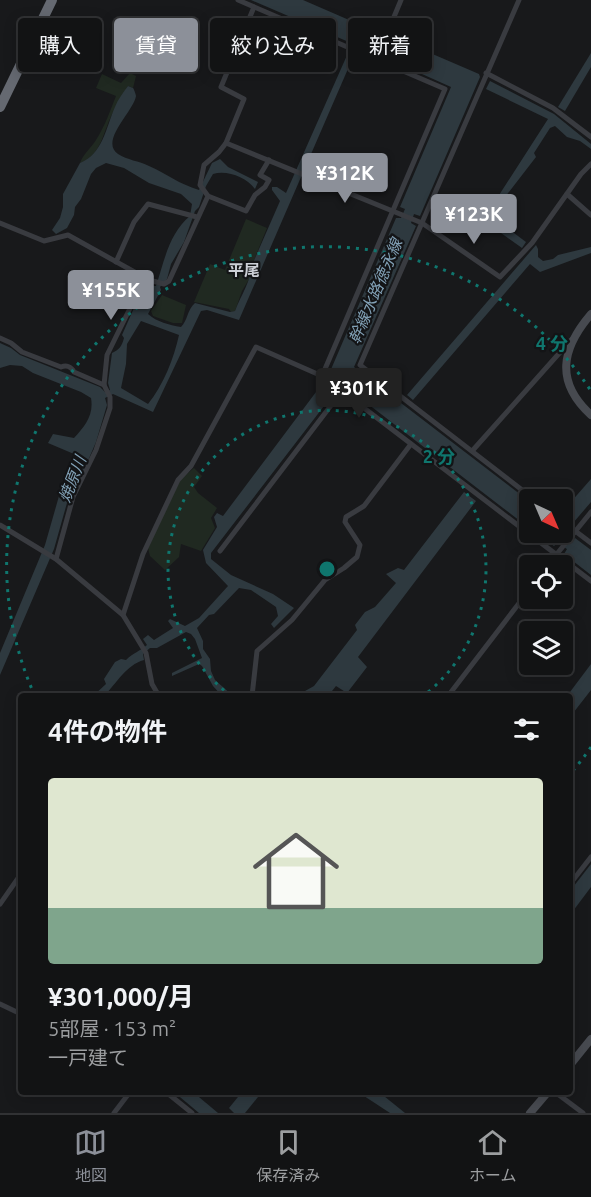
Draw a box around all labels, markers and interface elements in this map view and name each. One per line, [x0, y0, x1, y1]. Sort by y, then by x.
chip: 購入 [18, 18, 102, 72]
chip: 賃貸 [114, 18, 198, 72]
chip: 絞り込み [210, 18, 336, 72]
chip: 新着 [348, 18, 432, 72]
pin: ¥312K [303, 153, 387, 204]
text: ¥312K [316, 161, 374, 184]
pin: ¥123K [432, 194, 516, 245]
text: ¥123K [445, 202, 503, 225]
water label: 幹線水路徳永線 [345, 234, 406, 346]
district label: 平尾 [228, 261, 260, 279]
pin: ¥155K [69, 270, 153, 321]
text: ¥155K [82, 278, 140, 301]
text: 4 分 [536, 333, 568, 353]
pin: ¥301K [317, 368, 401, 419]
text: ¥301K [330, 376, 388, 399]
text: 2 分 [423, 446, 455, 466]
water label: 焼原川 [55, 452, 90, 505]
north arrow [519, 489, 573, 543]
map controls [519, 489, 573, 675]
button: locate [519, 555, 573, 609]
centre of rings [317, 559, 337, 579]
button: layers [519, 621, 573, 675]
icon: filters [510, 713, 543, 746]
text: 4件の物件 [48, 717, 167, 746]
icon: home [242, 817, 350, 925]
text: ¥301,000/月 [48, 982, 194, 1011]
text: 5部屋 · 153 m² [48, 1017, 176, 1040]
text: 一戸建て [48, 1046, 128, 1069]
tab: 地図 [74, 1126, 107, 1186]
tab: 保存済み [256, 1126, 320, 1186]
tab: ホーム [469, 1126, 517, 1186]

